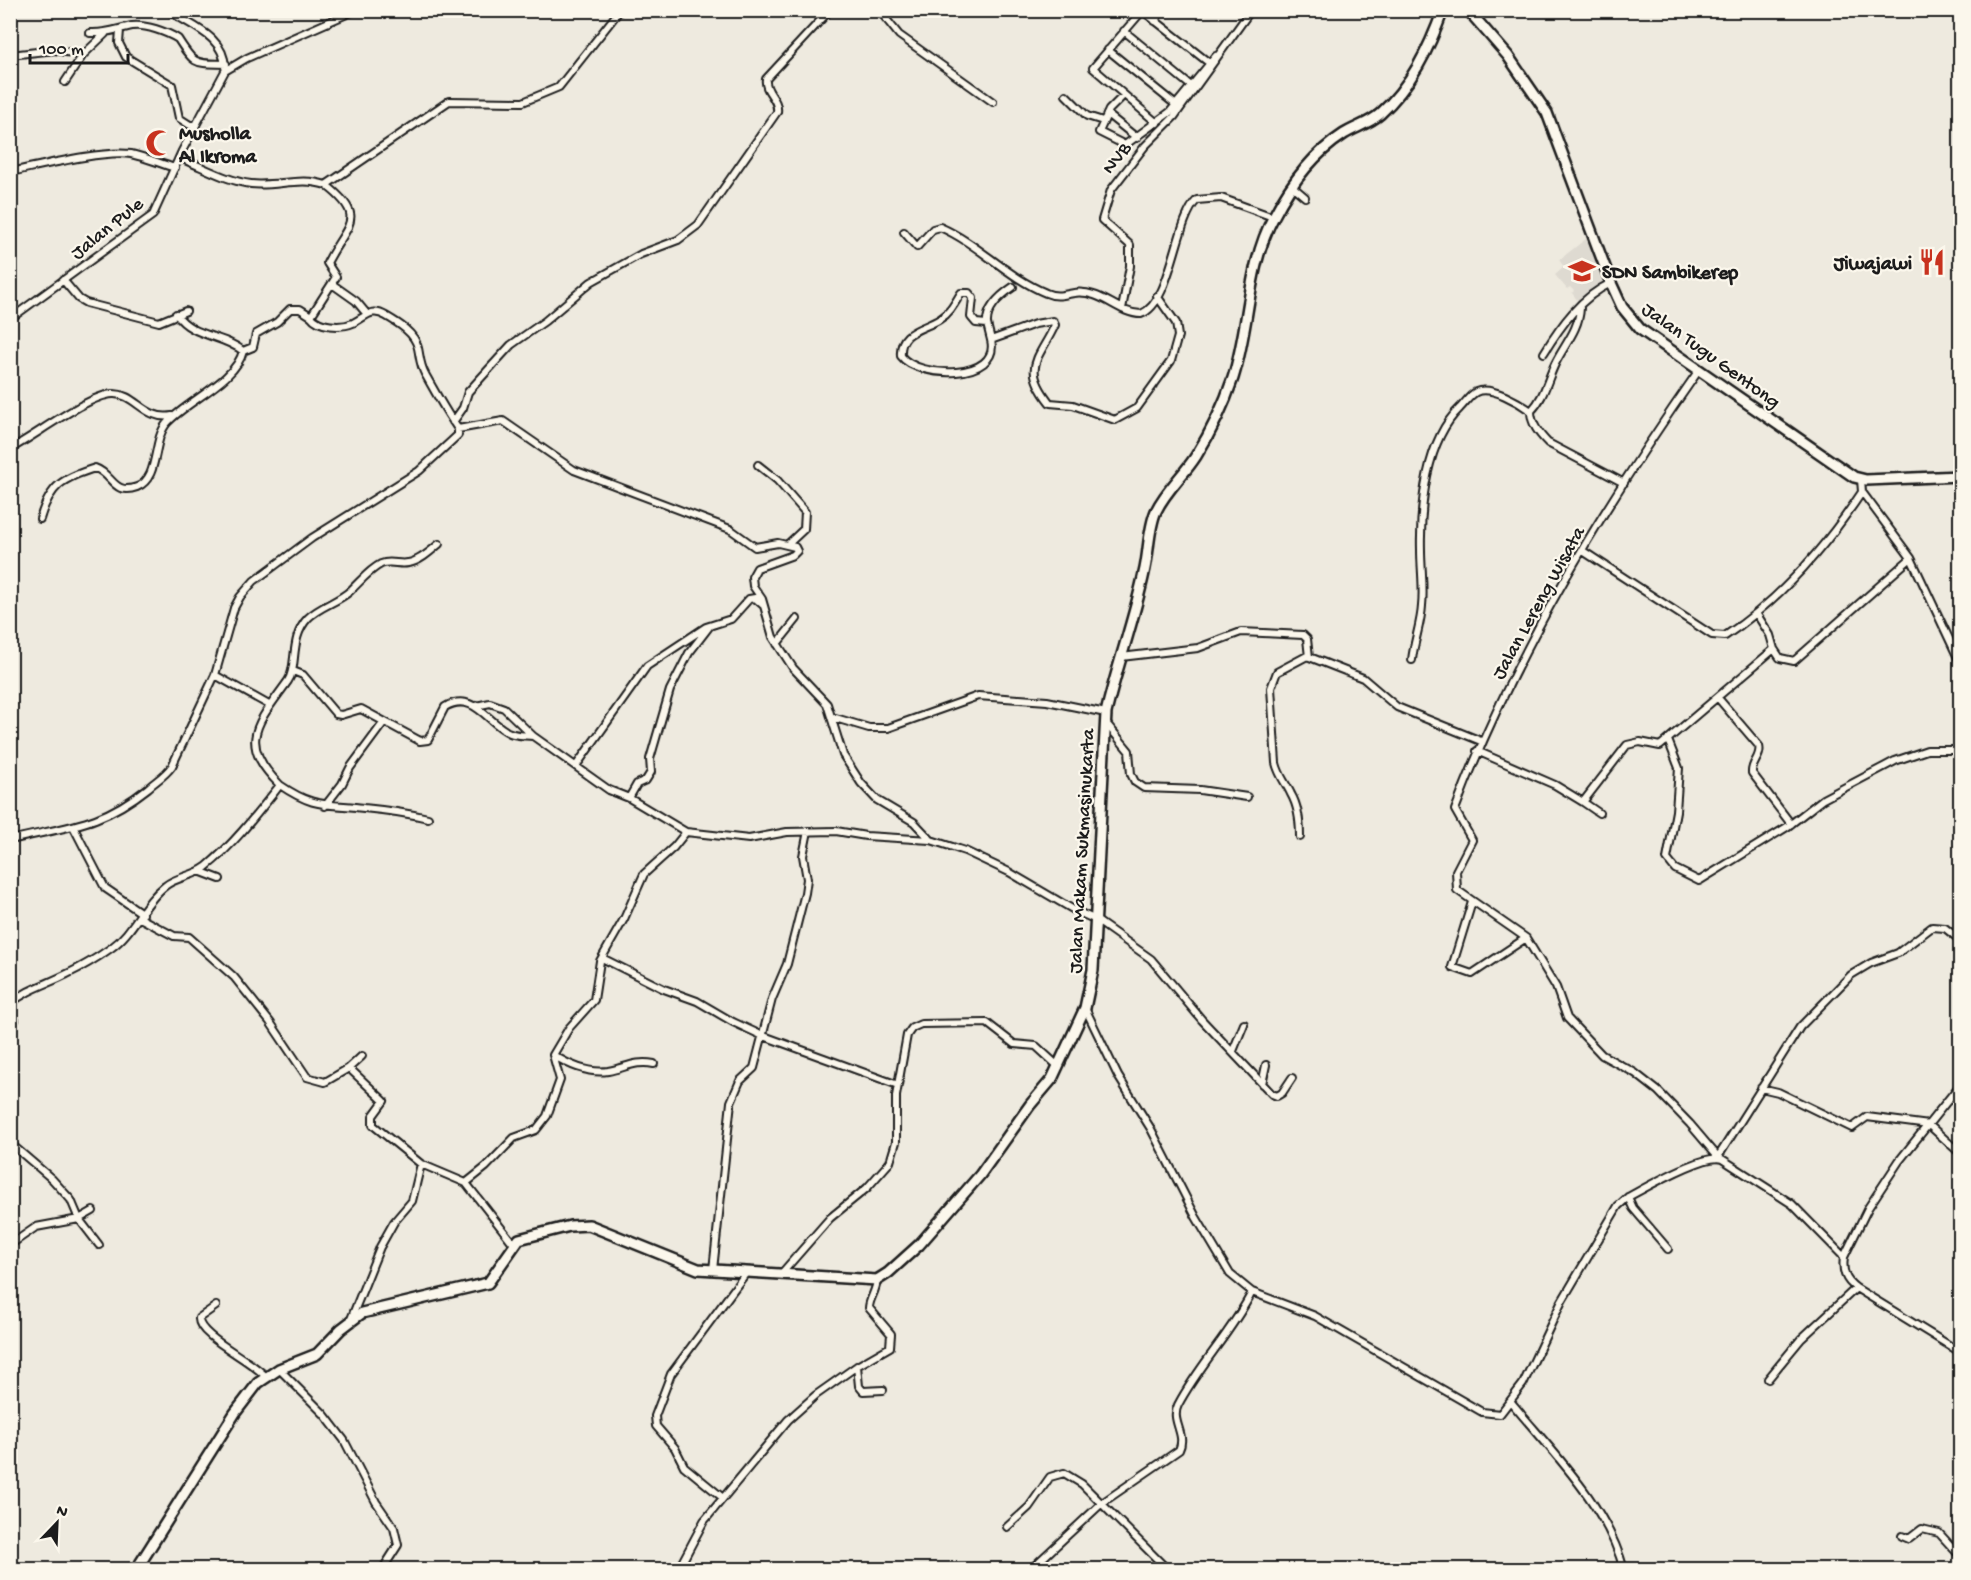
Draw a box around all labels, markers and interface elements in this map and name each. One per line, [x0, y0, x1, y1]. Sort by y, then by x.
scale bar [30, 27, 128, 65]
text: 100 m [38, 40, 84, 61]
place label: Musholla Al Ikroma [178, 124, 257, 170]
mosque icon: Musholla Al Ikroma [144, 128, 174, 158]
street label: NVB [1098, 138, 1138, 180]
street label: Jalan Pule [67, 193, 150, 266]
restaurant icon: Jiwajawi [1917, 247, 1947, 277]
place label: Jiwajawi [1833, 254, 1912, 277]
school or university icon: SDN Sambikerep [1567, 256, 1597, 286]
place label: SDN Sambikerep [1602, 263, 1738, 286]
street label: Jalan Tugu Gentong [1636, 299, 1784, 415]
street label: Jalan Lereng Wisata [1489, 522, 1592, 684]
street label: Jalan Makam Sukmasinukarta [1066, 727, 1101, 974]
north arrow [27, 1493, 87, 1553]
text: N [53, 1502, 71, 1523]

